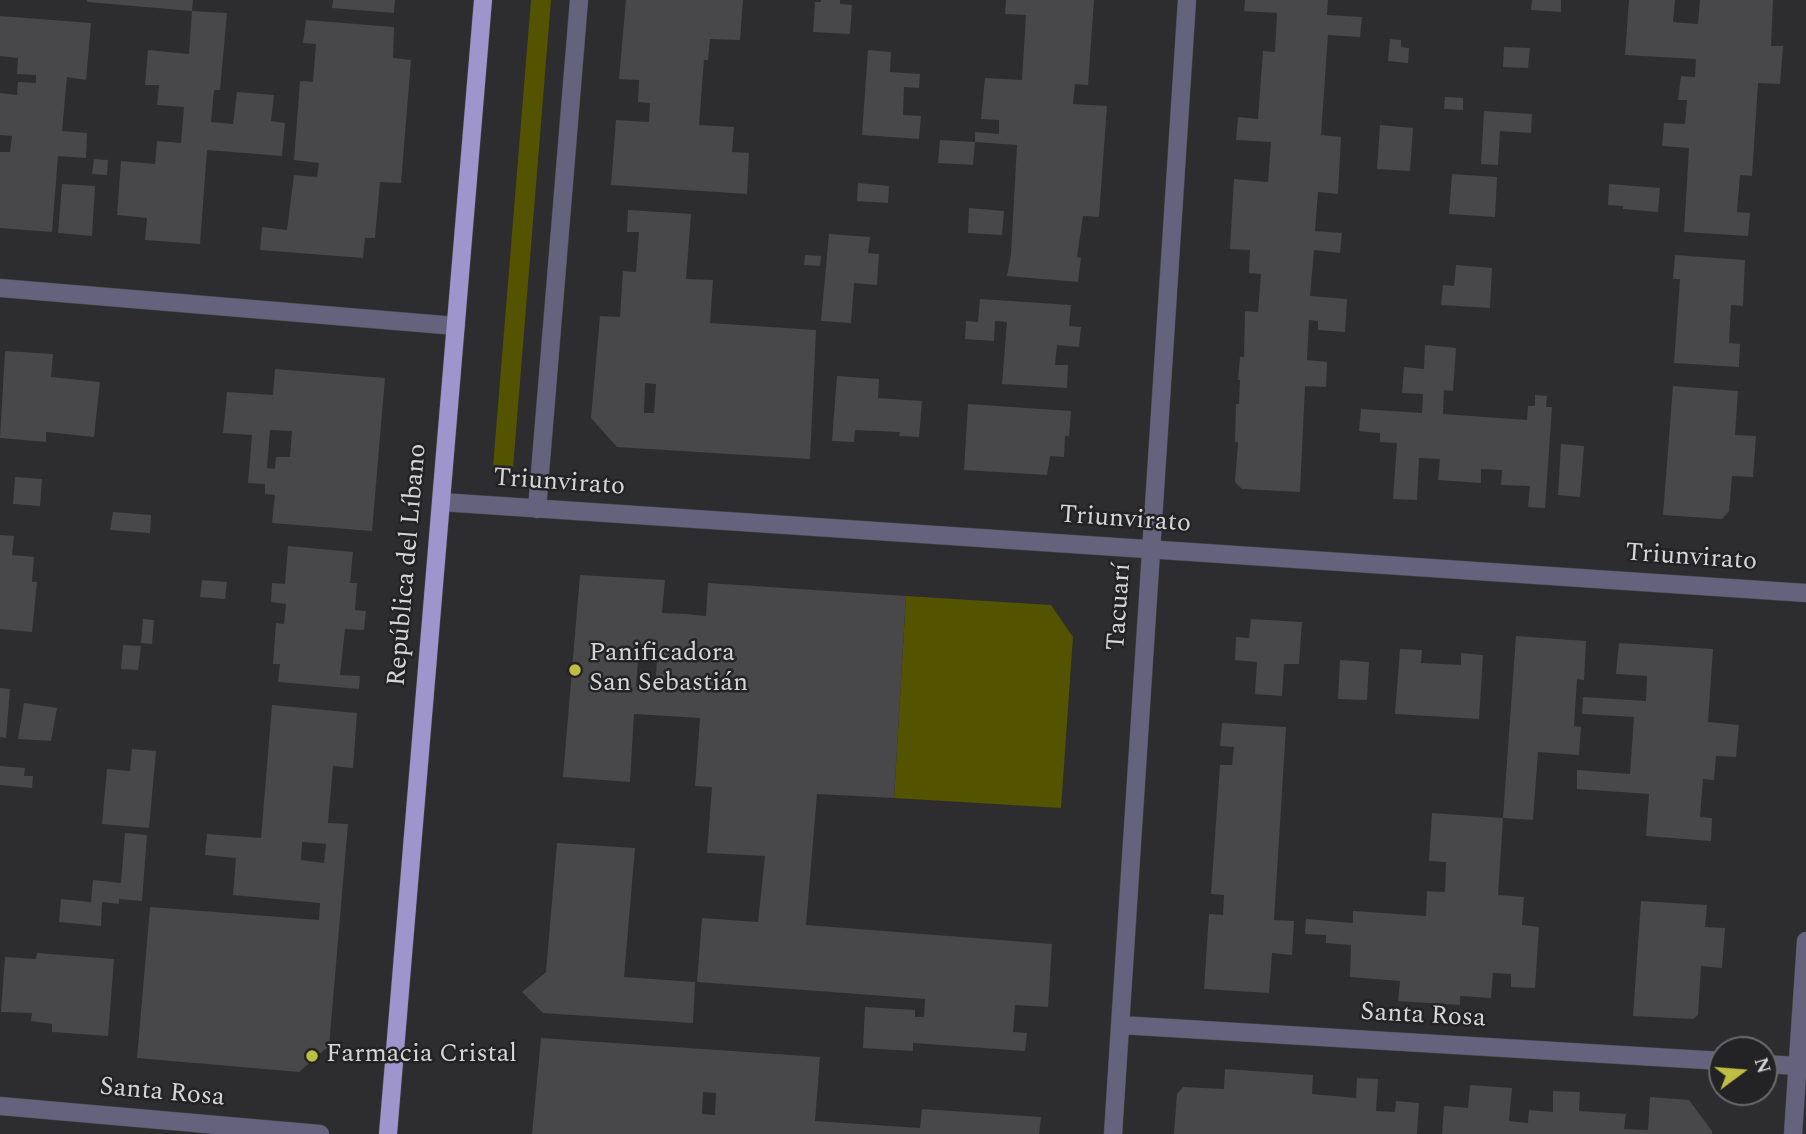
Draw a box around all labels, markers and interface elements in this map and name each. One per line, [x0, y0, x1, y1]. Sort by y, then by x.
street label: República del Líbano [383, 442, 435, 688]
street label: Triunvirato [492, 464, 626, 504]
street label: Triunvirato [1058, 501, 1192, 541]
street label: Triunvirato [1624, 539, 1758, 579]
street label: Tacuarí [1102, 562, 1140, 652]
place label: Panificadora San Sebastián [589, 639, 748, 700]
marker: Panificadora San Sebastián [567, 662, 583, 678]
street label: Santa Rosa [1359, 998, 1487, 1036]
north arrow [1708, 1036, 1778, 1106]
place label: Farmacia Cristal [326, 1040, 517, 1072]
marker: Farmacia Cristal [304, 1048, 320, 1064]
text: N [1746, 1054, 1778, 1077]
street label: Santa Rosa [98, 1073, 226, 1115]

